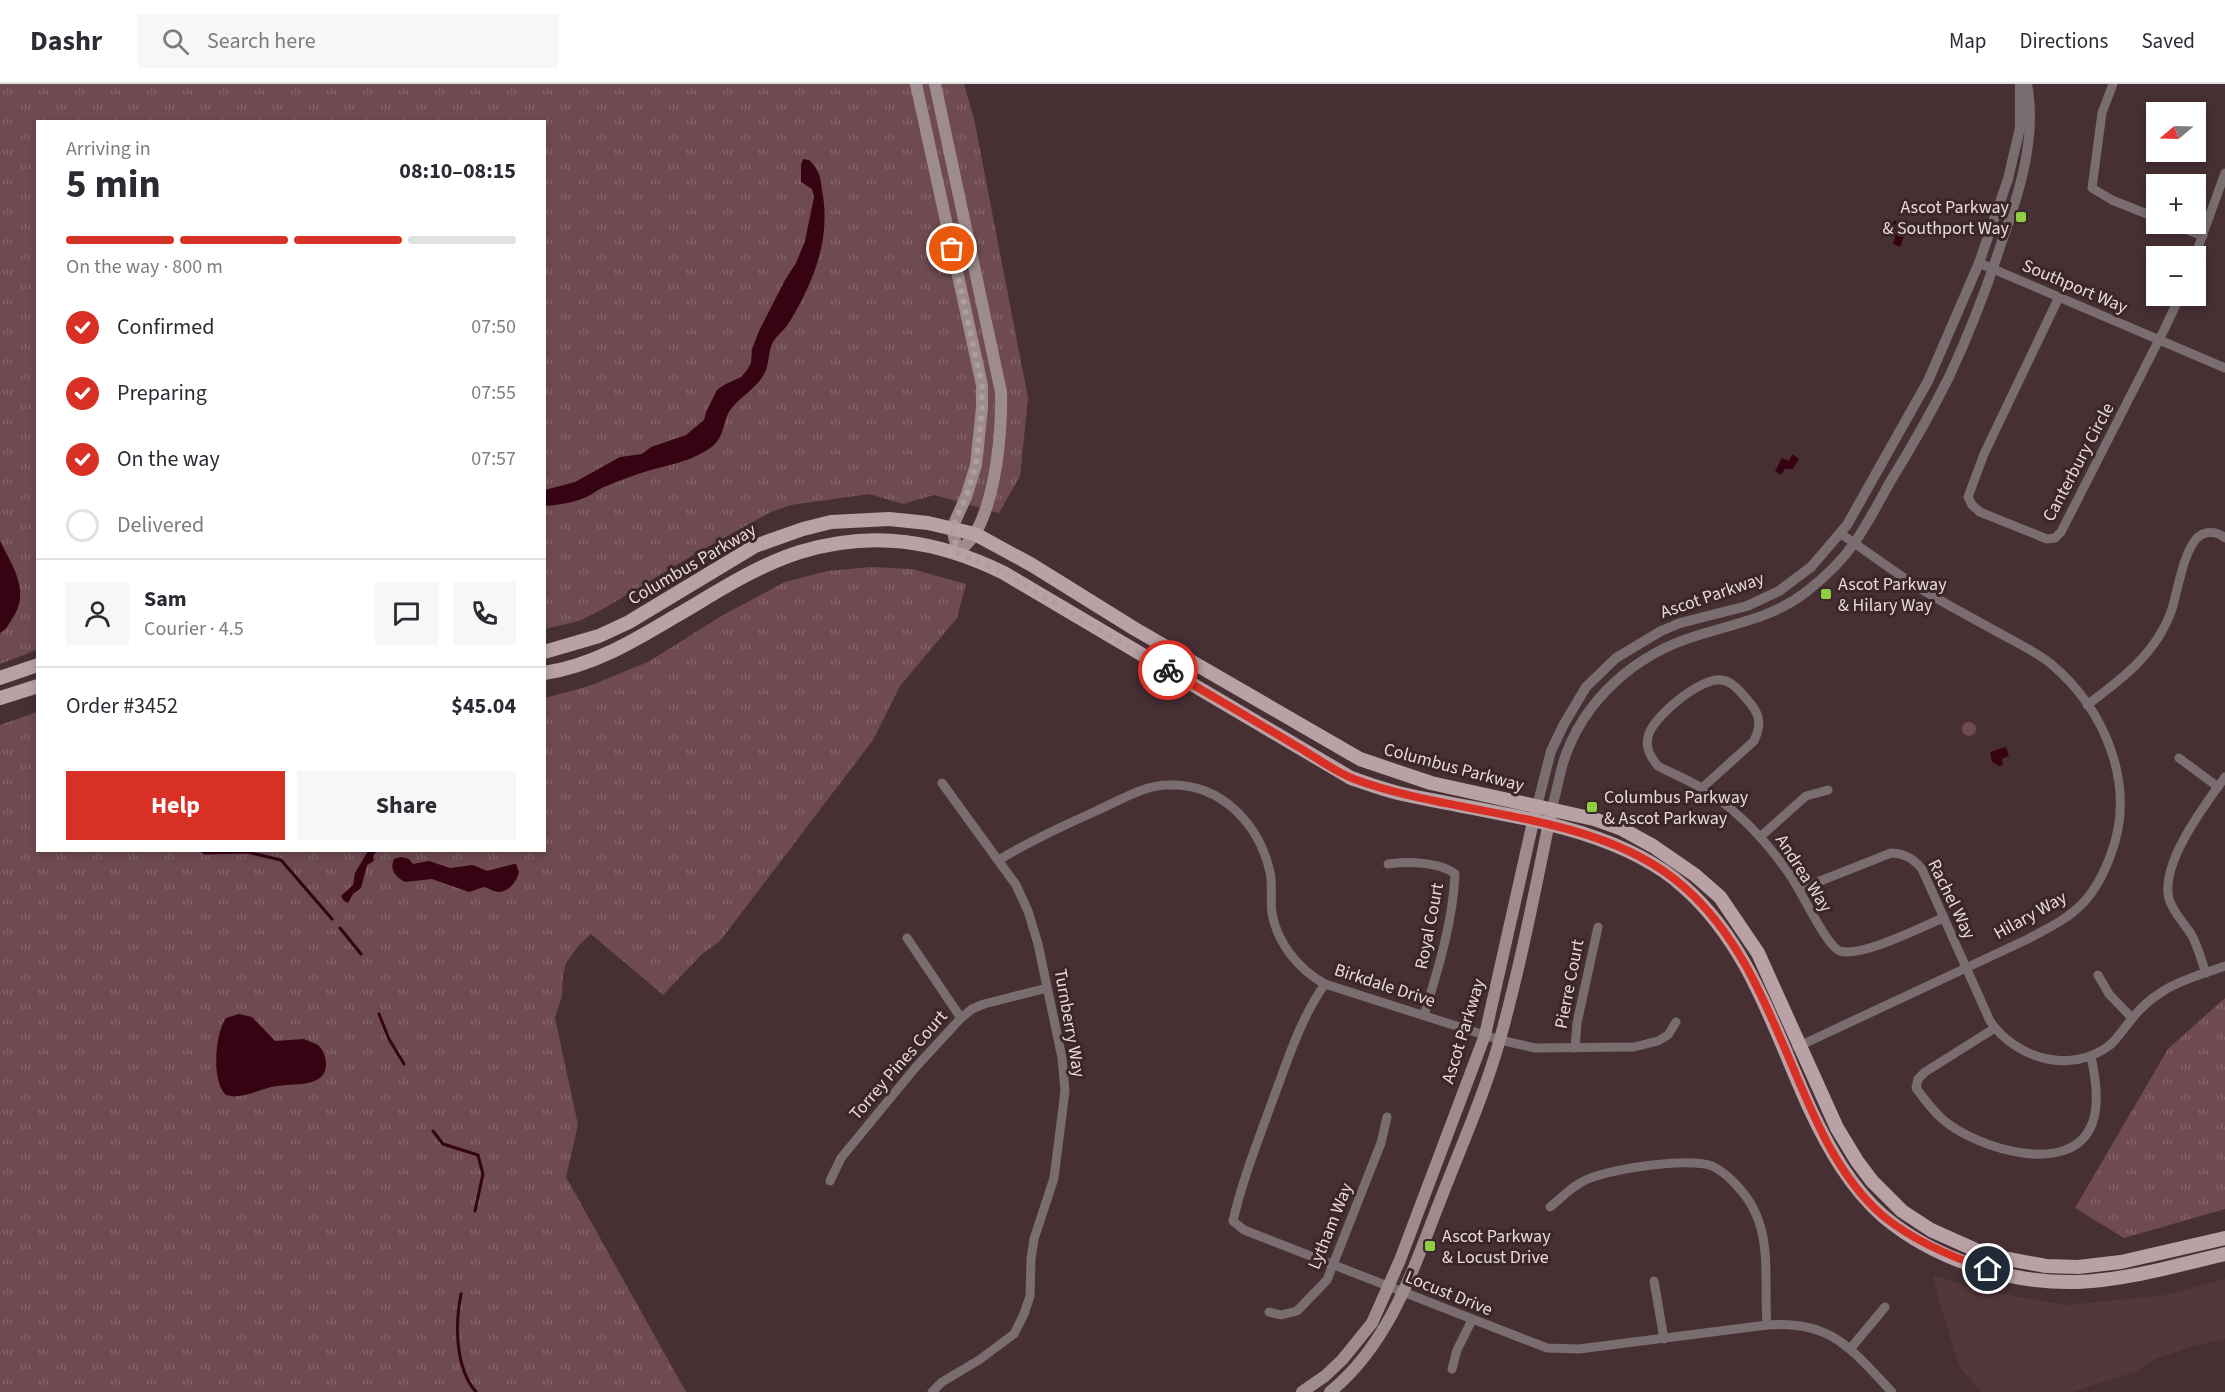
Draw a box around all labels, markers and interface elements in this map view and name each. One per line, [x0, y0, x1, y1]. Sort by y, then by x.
search box [138, 14, 558, 68]
text: Dashr [30, 21, 102, 61]
icon: search [159, 25, 192, 58]
text: Search here [207, 25, 316, 57]
text: Map [1949, 26, 1987, 56]
text: Directions [2020, 26, 2108, 56]
text: Saved [2141, 26, 2195, 56]
north arrow [2146, 102, 2206, 162]
map controls [2146, 102, 2206, 306]
text: Arriving in [66, 135, 151, 163]
text: 08:10–08:15 [399, 155, 516, 187]
text: 5 min [66, 157, 161, 213]
button: + [2146, 174, 2206, 234]
place label: Ascot Parkway & Southport Way [1882, 195, 2010, 241]
marker: Ascot Parkway & Southport Way [2014, 210, 2028, 224]
pin [926, 223, 977, 274]
icon: bag [935, 232, 968, 265]
button: − [2146, 246, 2206, 306]
text: On the way · 800 m [66, 253, 223, 281]
street label: Southport Way [2018, 253, 2132, 320]
icon: check [66, 311, 99, 344]
text: Confirmed [117, 311, 214, 343]
text: 07:50 [471, 313, 516, 341]
icon: check [66, 377, 99, 410]
text: Preparing [117, 377, 207, 409]
text: 07:55 [471, 379, 516, 407]
street label: Canterbury Circle [2037, 398, 2120, 526]
icon: check [66, 443, 99, 476]
text: On the way [117, 443, 220, 475]
text: 07:57 [471, 445, 516, 473]
text: Delivered [117, 509, 204, 541]
street label: Columbus Parkway [624, 517, 761, 611]
street label: Ascot Parkway [1657, 566, 1768, 625]
place label: Ascot Parkway & Hilary Way [1838, 572, 1947, 618]
button: person [66, 582, 129, 645]
button: chat [375, 582, 438, 645]
button: phone [453, 582, 516, 645]
text: Sam [144, 583, 187, 615]
marker: Ascot Parkway & Hilary Way [1819, 587, 1833, 601]
text: Courier · 4.5 [144, 615, 244, 643]
courier [1138, 640, 1198, 700]
icon: bike [1152, 654, 1185, 687]
text: Order #3452 [66, 690, 178, 722]
text: $45.04 [451, 690, 516, 722]
street label: Columbus Parkway [1381, 737, 1527, 798]
button: Help [66, 771, 285, 840]
button: Share [297, 771, 516, 840]
place label: Columbus Parkway & Ascot Parkway [1604, 785, 1749, 831]
marker: Columbus Parkway & Ascot Parkway [1585, 800, 1599, 814]
street label: Andrea Way [1769, 829, 1838, 918]
street label: Rachel Way [1922, 855, 1982, 944]
street label: Royal Court [1409, 881, 1450, 971]
street label: Hilary Way [1989, 885, 2072, 946]
street label: Pierre Court [1549, 937, 1590, 1031]
street label: Birkdale Drive [1331, 957, 1439, 1014]
street label: Turnberry Way [1048, 967, 1091, 1080]
street label: Ascot Parkway [1436, 975, 1491, 1087]
street label: Torrey Pines Court [844, 1005, 953, 1126]
street label: Lytham Way [1302, 1179, 1359, 1273]
place label: Ascot Parkway & Locust Drive [1442, 1224, 1551, 1270]
marker: Ascot Parkway & Locust Drive [1423, 1239, 1437, 1253]
pin [1962, 1243, 2013, 1294]
icon: home [1971, 1252, 2004, 1285]
street label: Locust Drive [1401, 1265, 1496, 1322]

